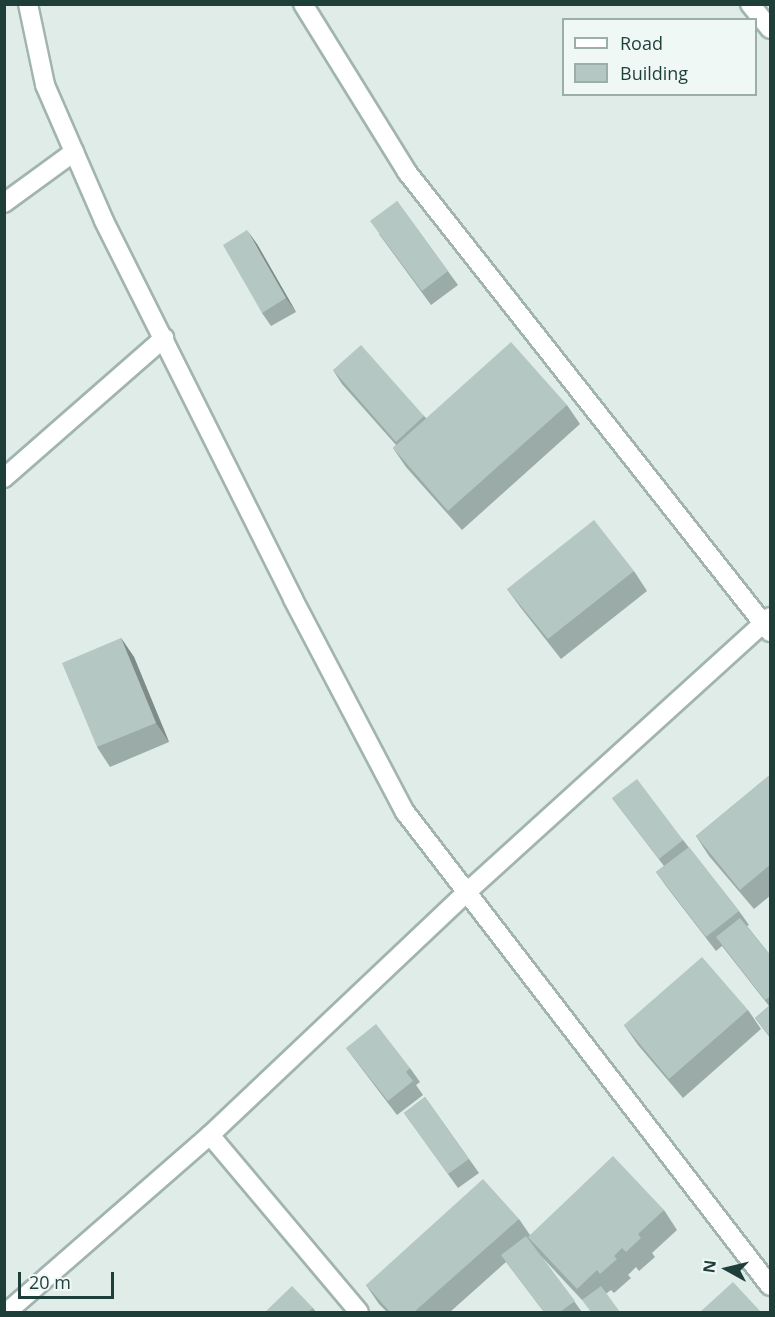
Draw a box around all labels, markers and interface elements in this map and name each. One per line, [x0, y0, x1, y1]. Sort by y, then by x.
legend [562, 18, 757, 96]
text: Road [620, 31, 663, 55]
text: Building [620, 61, 688, 85]
north arrow [697, 1239, 757, 1299]
text: N [697, 1259, 721, 1274]
scale bar [21, 1260, 117, 1298]
text: 20 m [29, 1270, 71, 1294]

